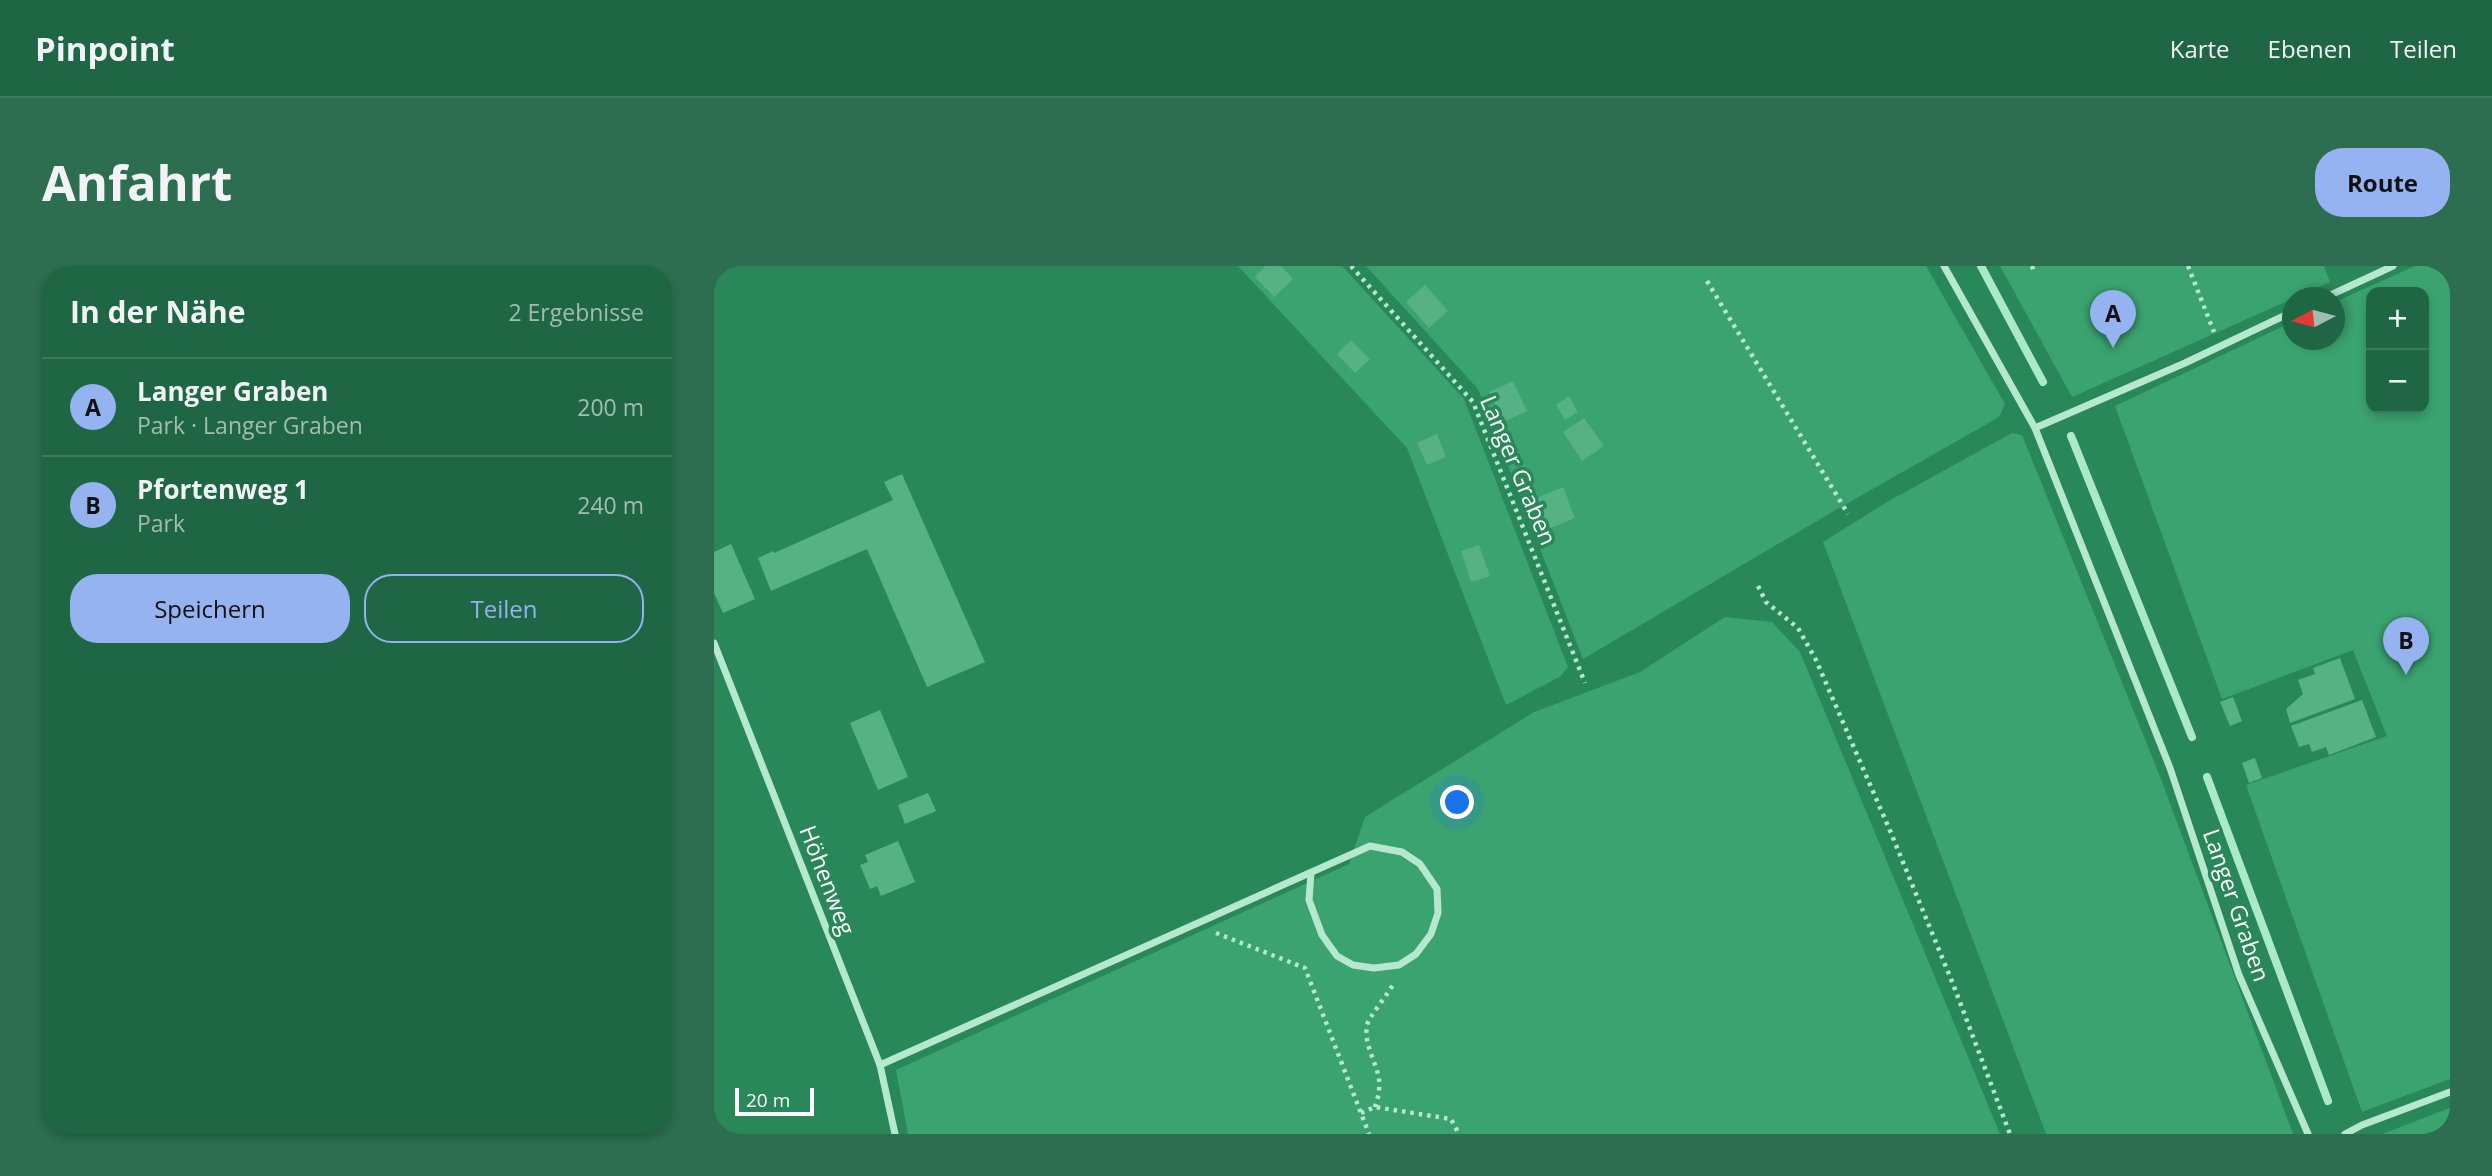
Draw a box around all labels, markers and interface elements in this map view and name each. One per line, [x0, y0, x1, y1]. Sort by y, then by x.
text: Pinpoint [35, 26, 175, 71]
text: Karte [2170, 32, 2230, 65]
text: Ebenen [2268, 32, 2352, 65]
text: Teilen [2390, 32, 2457, 65]
button: Route [2315, 148, 2450, 217]
text: Anfahrt [42, 149, 232, 215]
north arrow [2282, 287, 2345, 350]
map controls [2366, 287, 2429, 413]
button: + [2366, 287, 2429, 350]
pin: A [2090, 290, 2136, 348]
text: In der Nähe [70, 291, 246, 332]
text: 2 Ergebnisse [508, 296, 644, 328]
button: − [2366, 350, 2429, 413]
text: Langer Graben [137, 373, 328, 409]
street label: Langer Graben [1473, 390, 1565, 550]
text: A [85, 391, 101, 423]
text: 200 m [577, 391, 644, 423]
text: Park · Langer Graben [137, 409, 363, 441]
text: Pfortenweg 1 [137, 471, 309, 507]
text: B [85, 489, 101, 521]
text: 240 m [577, 489, 644, 521]
text: Park [137, 507, 185, 539]
button: Speichern [70, 574, 350, 643]
button: Teilen [364, 574, 644, 643]
pin: B [2383, 617, 2429, 675]
your location [1440, 785, 1474, 819]
street label: Höhenweg [792, 821, 864, 940]
street label: Langer Graben [2196, 824, 2278, 986]
scale bar [735, 1085, 814, 1117]
text: 20 m [746, 1087, 790, 1113]

